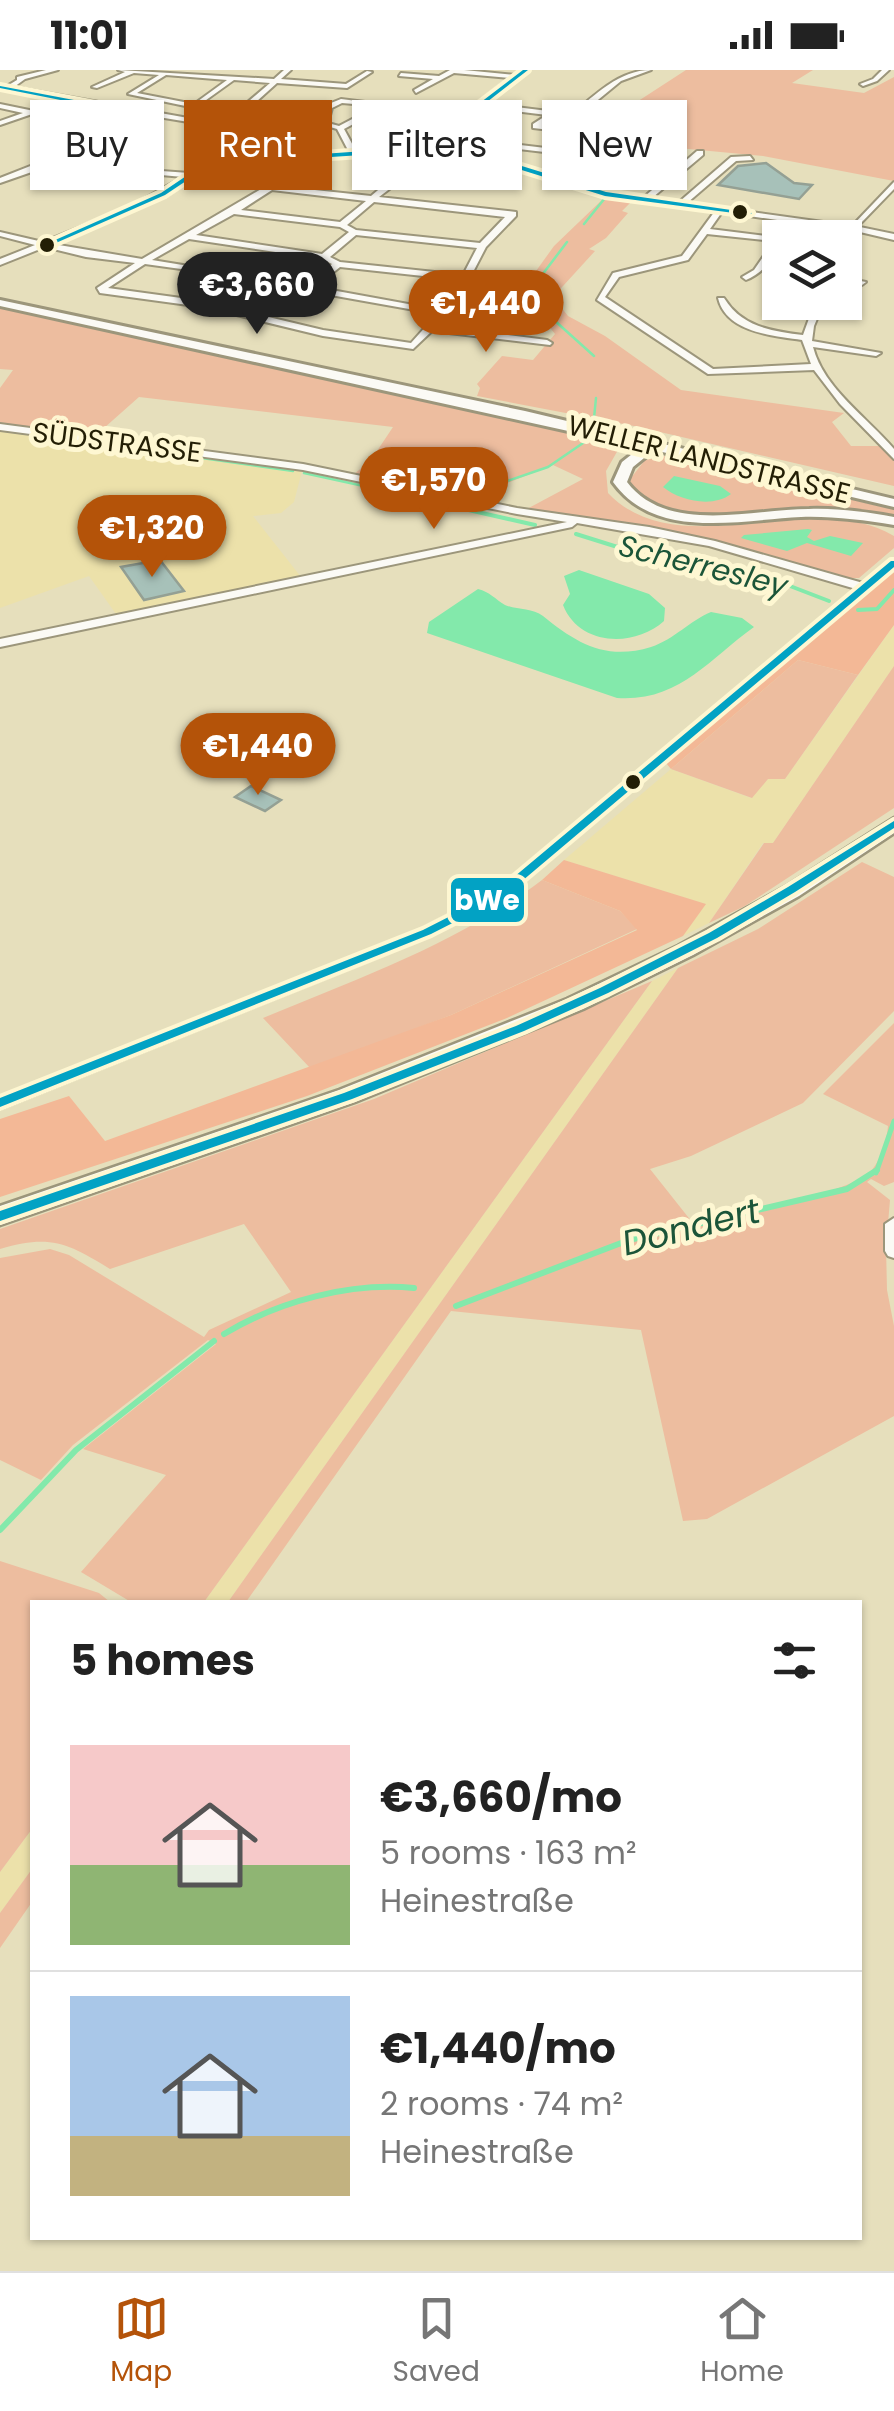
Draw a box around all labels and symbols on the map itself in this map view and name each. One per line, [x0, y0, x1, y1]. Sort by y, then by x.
unlabelled marker [730, 202, 750, 222]
unlabelled marker [37, 235, 57, 255]
pin: €3,660 [176, 252, 338, 337]
pin: €1,440 [405, 270, 567, 355]
street label: WELLER LANDSTRASSE [564, 405, 854, 513]
street label: SÜDSTRASSE [30, 413, 204, 472]
pin: €1,570 [353, 447, 515, 532]
pin: €1,320 [71, 495, 233, 580]
water label: Scherresley [614, 524, 793, 608]
pin: €1,440 [177, 713, 339, 798]
unlabelled marker [623, 772, 643, 792]
line badge: bWe [449, 876, 526, 924]
text: bWe [454, 881, 520, 920]
water label: Dondert [617, 1185, 766, 1267]

